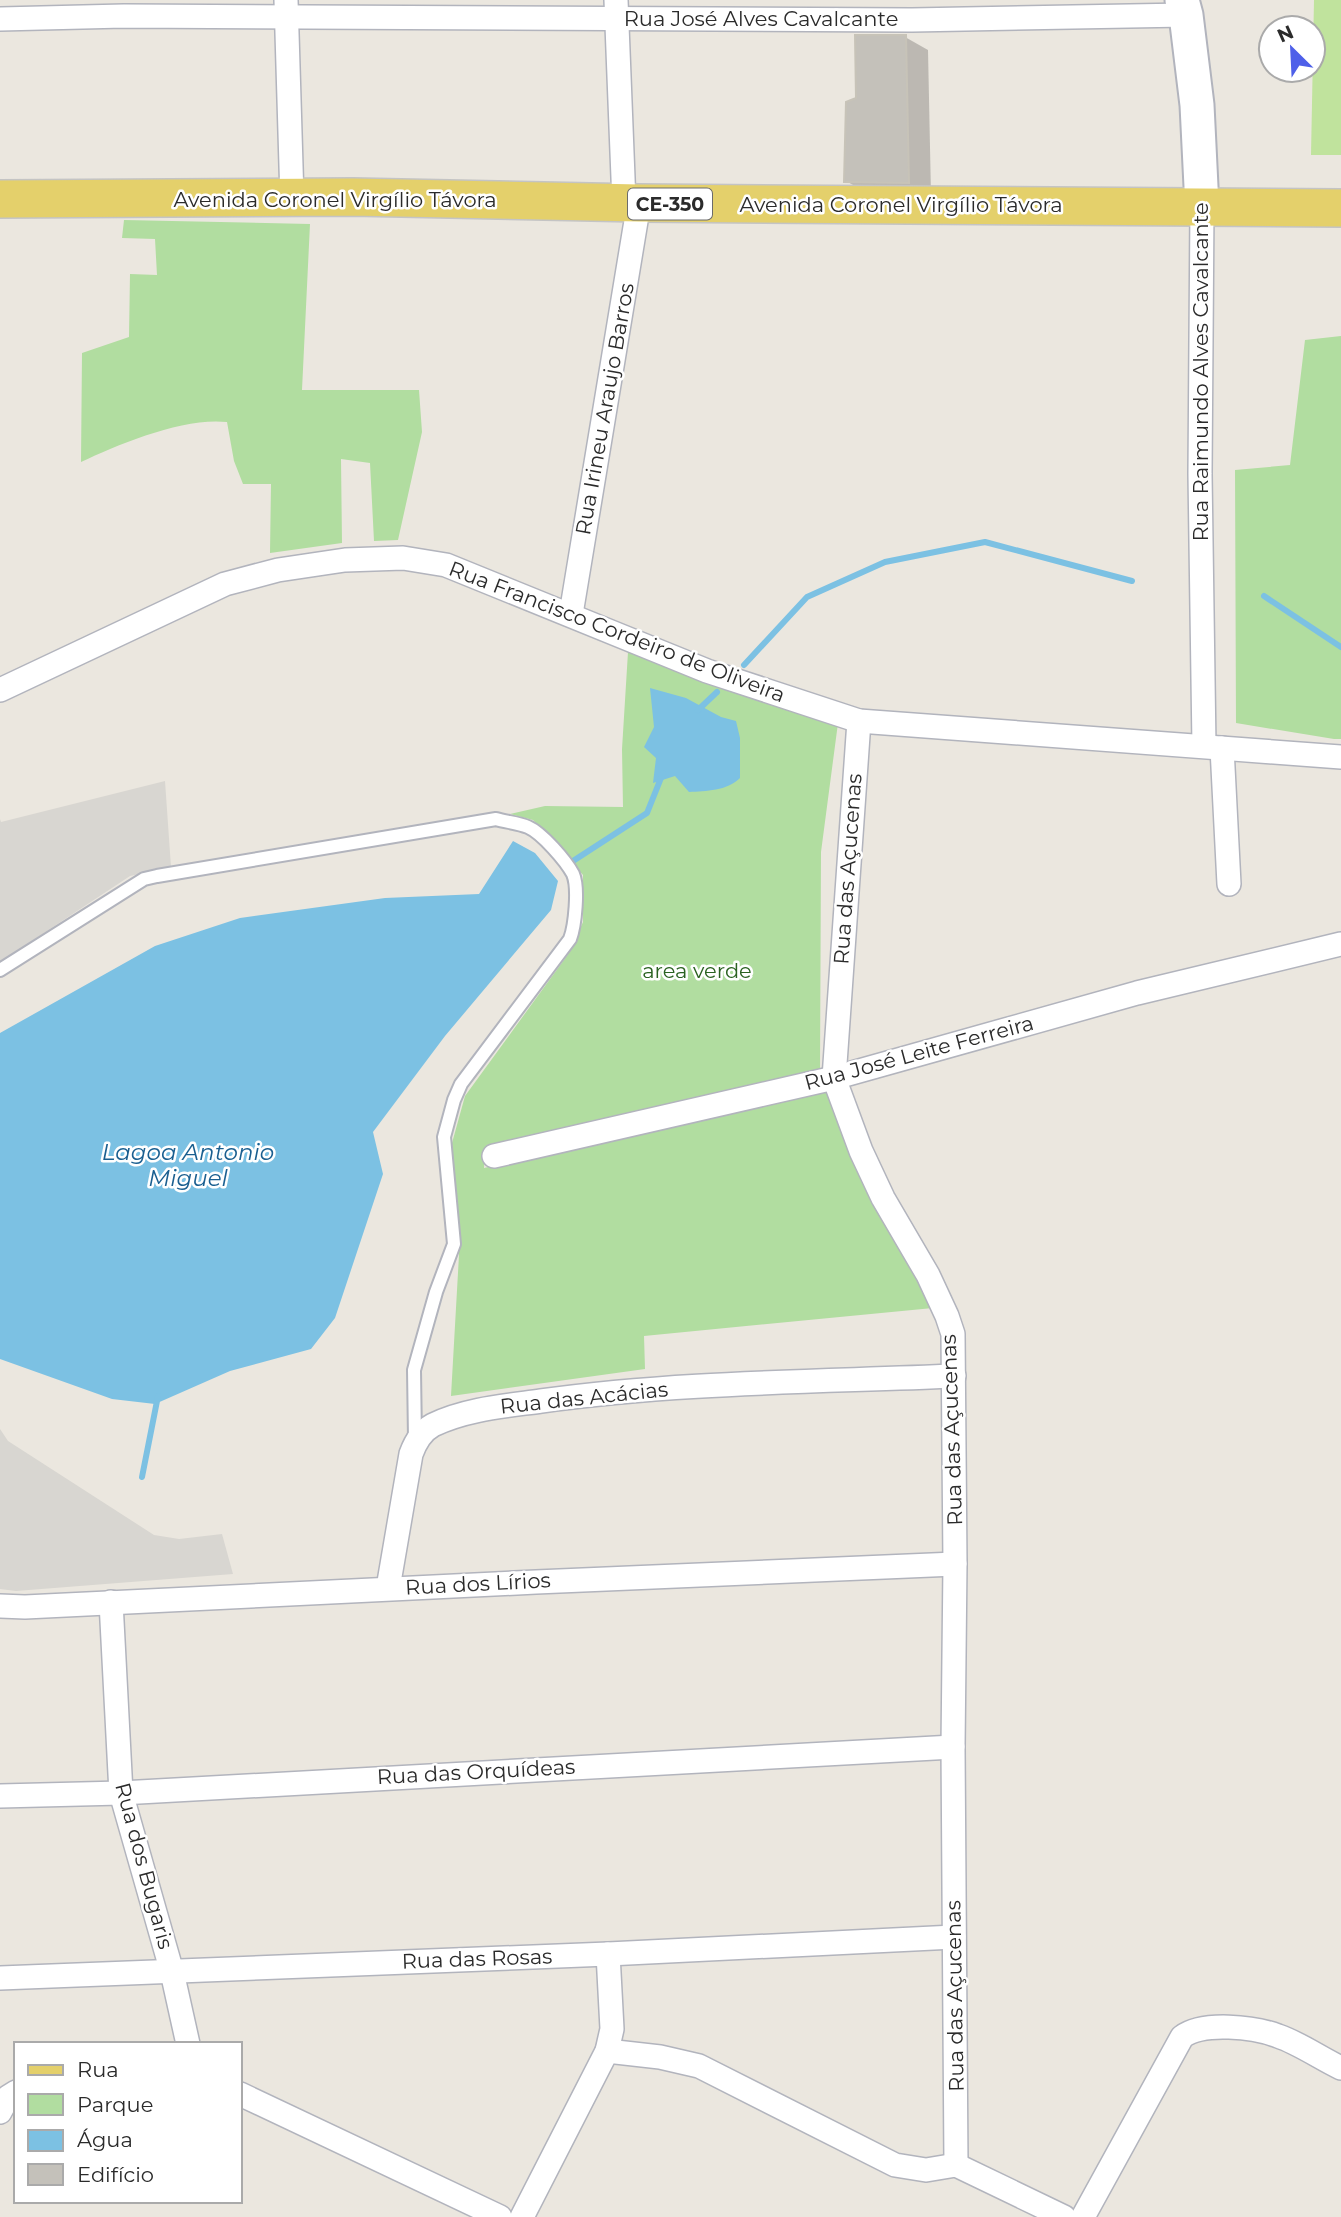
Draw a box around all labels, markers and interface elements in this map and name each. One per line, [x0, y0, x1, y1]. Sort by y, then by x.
street label: Rua José Alves Cavalcante [624, 6, 898, 31]
north arrow [1257, 14, 1327, 84]
text: N [1274, 20, 1297, 48]
street label: Avenida Coronel Virgílio Távora [173, 187, 497, 212]
road number: CE-350 [628, 188, 712, 220]
street label: Avenida Coronel Virgílio Távora [739, 192, 1063, 217]
street label: Rua Raimundo Alves Cavalcante [1188, 202, 1213, 542]
street label: Rua Irineu Araujo Barros [570, 281, 639, 537]
street label: Rua Francisco Cordeiro de Oliveira [446, 556, 789, 707]
street label: Rua das Açucenas [828, 773, 867, 965]
park label: area verde [642, 958, 752, 983]
street label: Rua José Leite Ferreira [802, 1010, 1036, 1095]
water label: Lagoa Antonio Miguel [102, 1138, 274, 1192]
street label: Rua das Açucenas [936, 1334, 967, 1526]
street label: Rua das Acácias [499, 1376, 669, 1419]
street label: Rua dos Lírios [405, 1567, 551, 1600]
street label: Rua das Orquídeas [376, 1754, 576, 1789]
street label: Rua dos Bugaris [110, 1780, 179, 1952]
street label: Rua das Açucenas [940, 1900, 969, 2092]
street label: Rua das Rosas [401, 1943, 553, 1974]
legend [14, 2042, 242, 2203]
text: Rua [77, 2057, 119, 2082]
text: Parque [77, 2092, 153, 2117]
text: Água [77, 2127, 133, 2152]
text: Edifício [77, 2162, 154, 2187]

